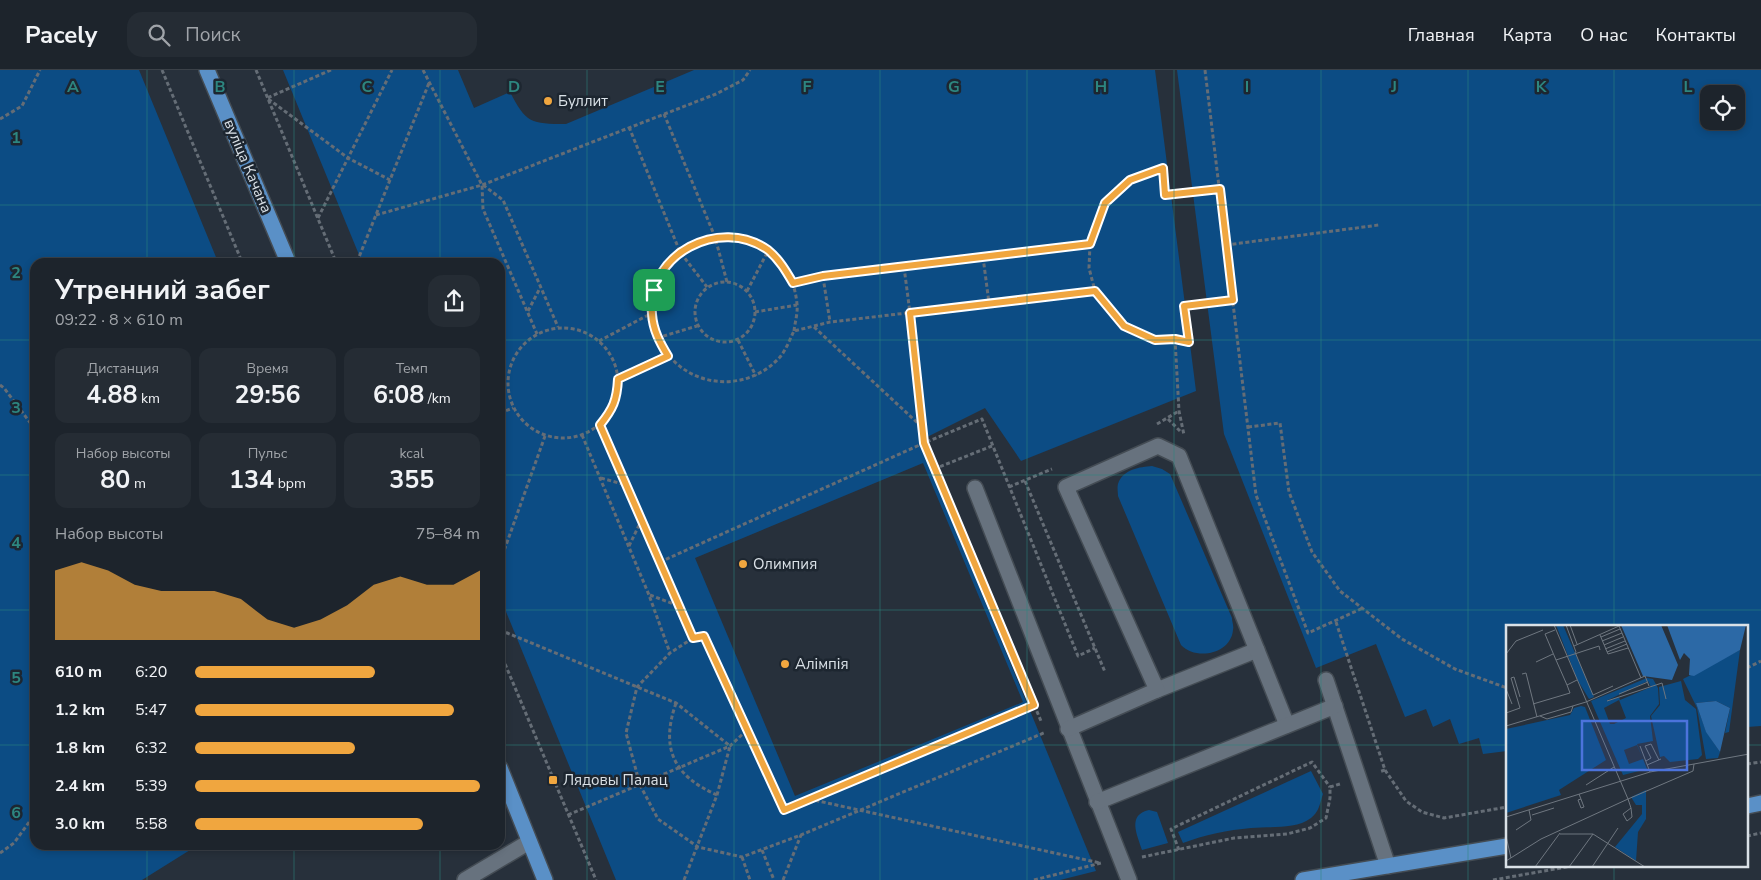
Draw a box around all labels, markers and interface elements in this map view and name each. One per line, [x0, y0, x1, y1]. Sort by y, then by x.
search box [127, 12, 477, 57]
text: Pacely [25, 19, 97, 51]
icon: search [145, 21, 173, 49]
text: Поиск [185, 22, 241, 48]
text: Главная [1408, 23, 1475, 47]
text: Карта [1503, 23, 1552, 47]
text: О нас [1580, 23, 1628, 47]
text: Контакты [1656, 23, 1736, 47]
text: A [67, 76, 79, 98]
text: B [214, 76, 226, 98]
text: C [362, 76, 373, 98]
text: D [508, 76, 520, 98]
text: E [655, 76, 665, 98]
text: F [803, 76, 812, 98]
text: G [948, 76, 960, 98]
text: H [1095, 76, 1107, 98]
text: I [1245, 76, 1249, 98]
text: J [1390, 76, 1397, 98]
text: K [1536, 76, 1548, 98]
text: L [1684, 76, 1693, 98]
map controls [1700, 85, 1745, 130]
button: locate [1700, 85, 1745, 130]
place label: Буллит [558, 91, 608, 111]
marker: Буллит [542, 95, 554, 107]
street label: вуліца Качана [219, 116, 277, 216]
text: 1 [11, 127, 21, 149]
text: 2 [11, 262, 21, 284]
pin [633, 269, 675, 311]
text: Утренний забег [55, 271, 270, 309]
button: share [428, 275, 480, 327]
icon: arrive [640, 276, 668, 304]
text: 09:22 · 8 × 610 m [55, 309, 183, 331]
text: Дистанция [87, 359, 159, 378]
text: Время [246, 359, 289, 378]
text: Темп [396, 359, 428, 378]
text: 4.88 [86, 378, 137, 412]
text: 29:56 [234, 378, 301, 412]
text: 6:08 [373, 378, 424, 412]
text: km [137, 389, 160, 408]
text: /km [424, 389, 451, 408]
text: 3 [11, 397, 21, 419]
text: Набор высоты [76, 444, 171, 463]
text: Пульс [248, 444, 287, 463]
text: kcal [399, 444, 424, 463]
text: 80 [100, 463, 130, 497]
text: 134 [229, 463, 274, 497]
text: 355 [389, 463, 434, 497]
text: m [130, 474, 146, 493]
text: bpm [274, 474, 306, 493]
text: Набор высоты [55, 523, 163, 545]
text: 75–84 m [416, 523, 480, 545]
text: 4 [11, 532, 21, 554]
place label: Олимпия [753, 554, 817, 574]
marker: Олимпия [737, 558, 749, 570]
inset map [1506, 625, 1748, 868]
place label: Алімпія [795, 654, 849, 674]
marker: Алімпія [779, 658, 791, 670]
text: 610 m [55, 661, 102, 683]
text: 6:20 [135, 661, 167, 683]
text: 5 [11, 667, 21, 689]
text: 1.2 km [55, 699, 105, 721]
text: 5:47 [135, 699, 167, 721]
text: 1.8 km [55, 737, 105, 759]
text: 6:32 [135, 737, 167, 759]
place label: Лядовы Палац [563, 770, 668, 790]
marker: Лядовы Палац [547, 774, 559, 786]
text: 2.4 km [55, 775, 105, 797]
text: 5:39 [135, 775, 167, 797]
text: 6 [11, 802, 21, 824]
text: 3.0 km [55, 813, 105, 835]
text: 5:58 [135, 813, 167, 835]

